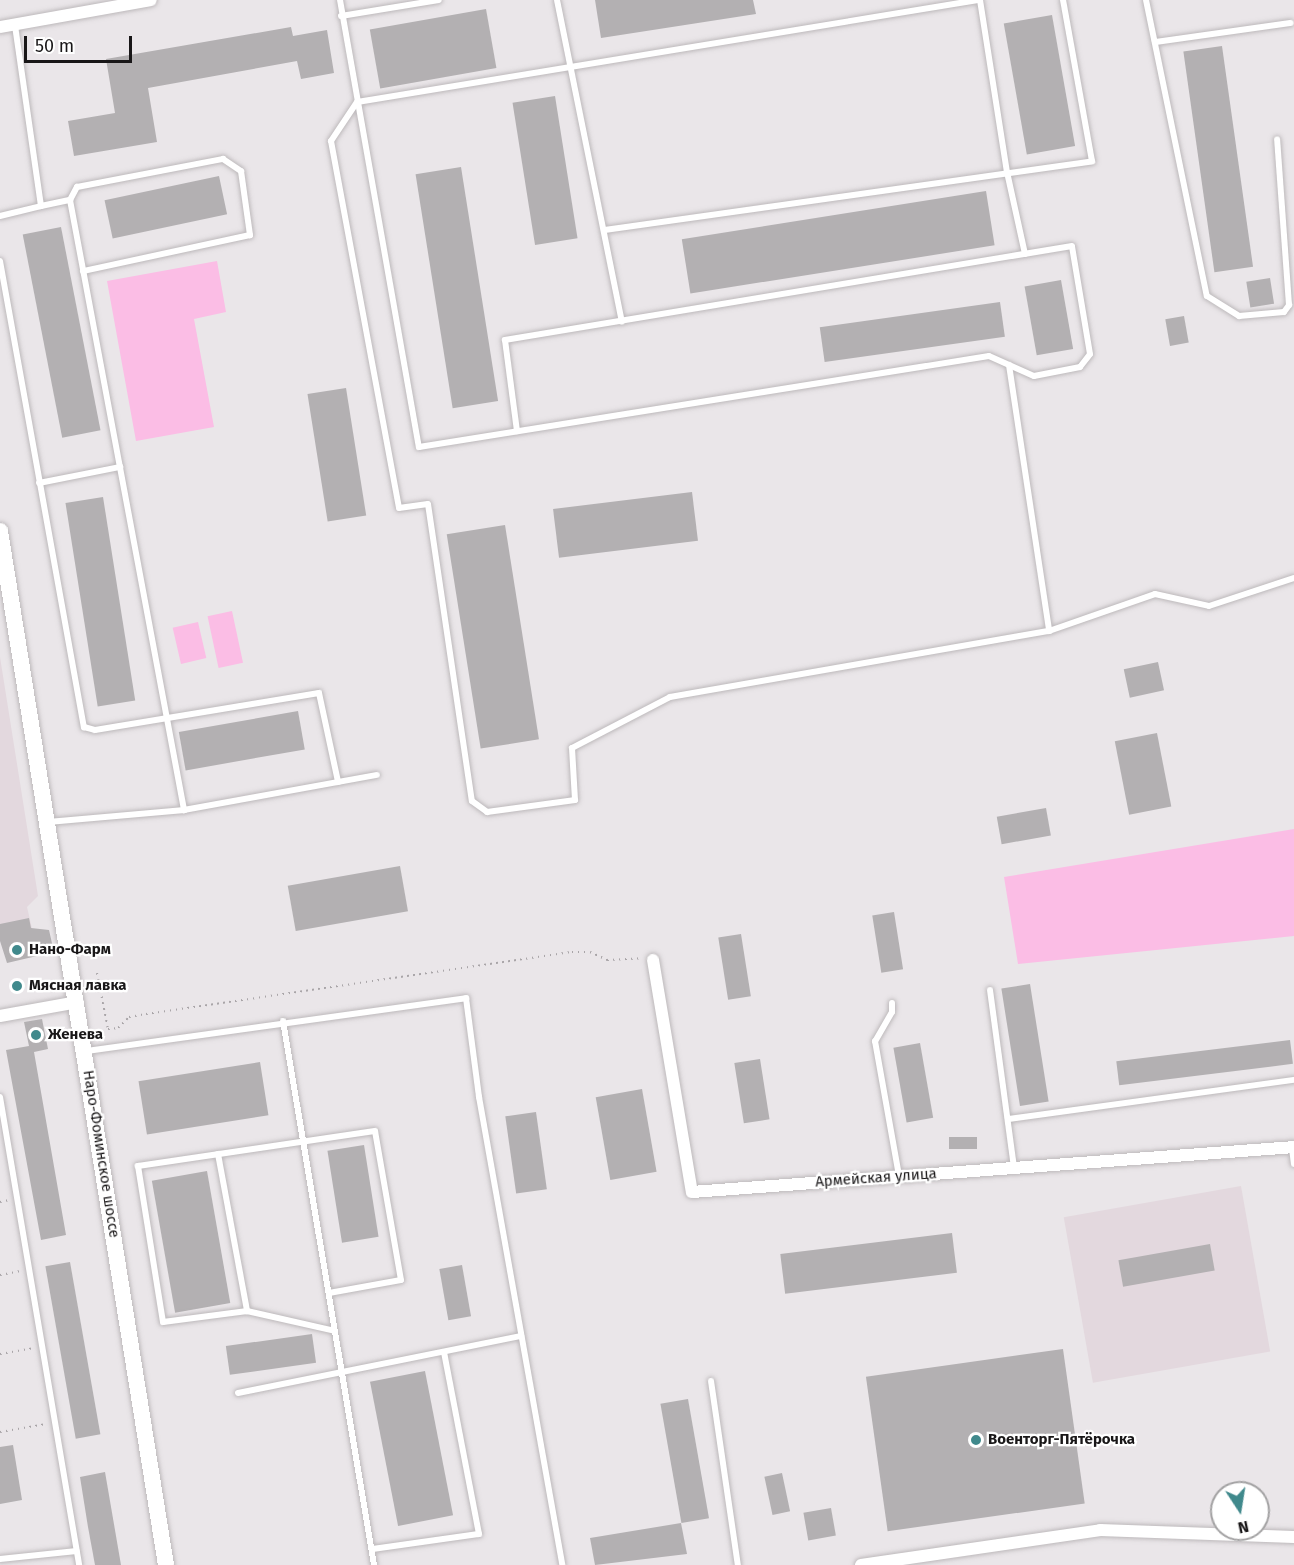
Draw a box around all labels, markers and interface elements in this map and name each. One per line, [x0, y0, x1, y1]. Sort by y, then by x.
scale bar [27, 24, 135, 62]
text: 50 m [35, 35, 74, 57]
place label: Нано-Фарм [29, 941, 111, 959]
marker: Нано-Фарм [10, 943, 24, 957]
place label: Мясная лавка [29, 977, 127, 995]
marker: Мясная лавка [10, 979, 24, 993]
place label: Женева [48, 1026, 103, 1044]
marker: Женева [29, 1028, 43, 1042]
street label: Наро-Фоминское шоссе [79, 1069, 123, 1239]
street label: Армейская улица [815, 1165, 937, 1191]
place label: Военторг-Пятёрочка [988, 1431, 1135, 1449]
marker: Военторг-Пятёрочка [969, 1433, 983, 1447]
north arrow [1210, 1481, 1270, 1541]
text: N [1236, 1517, 1251, 1538]

